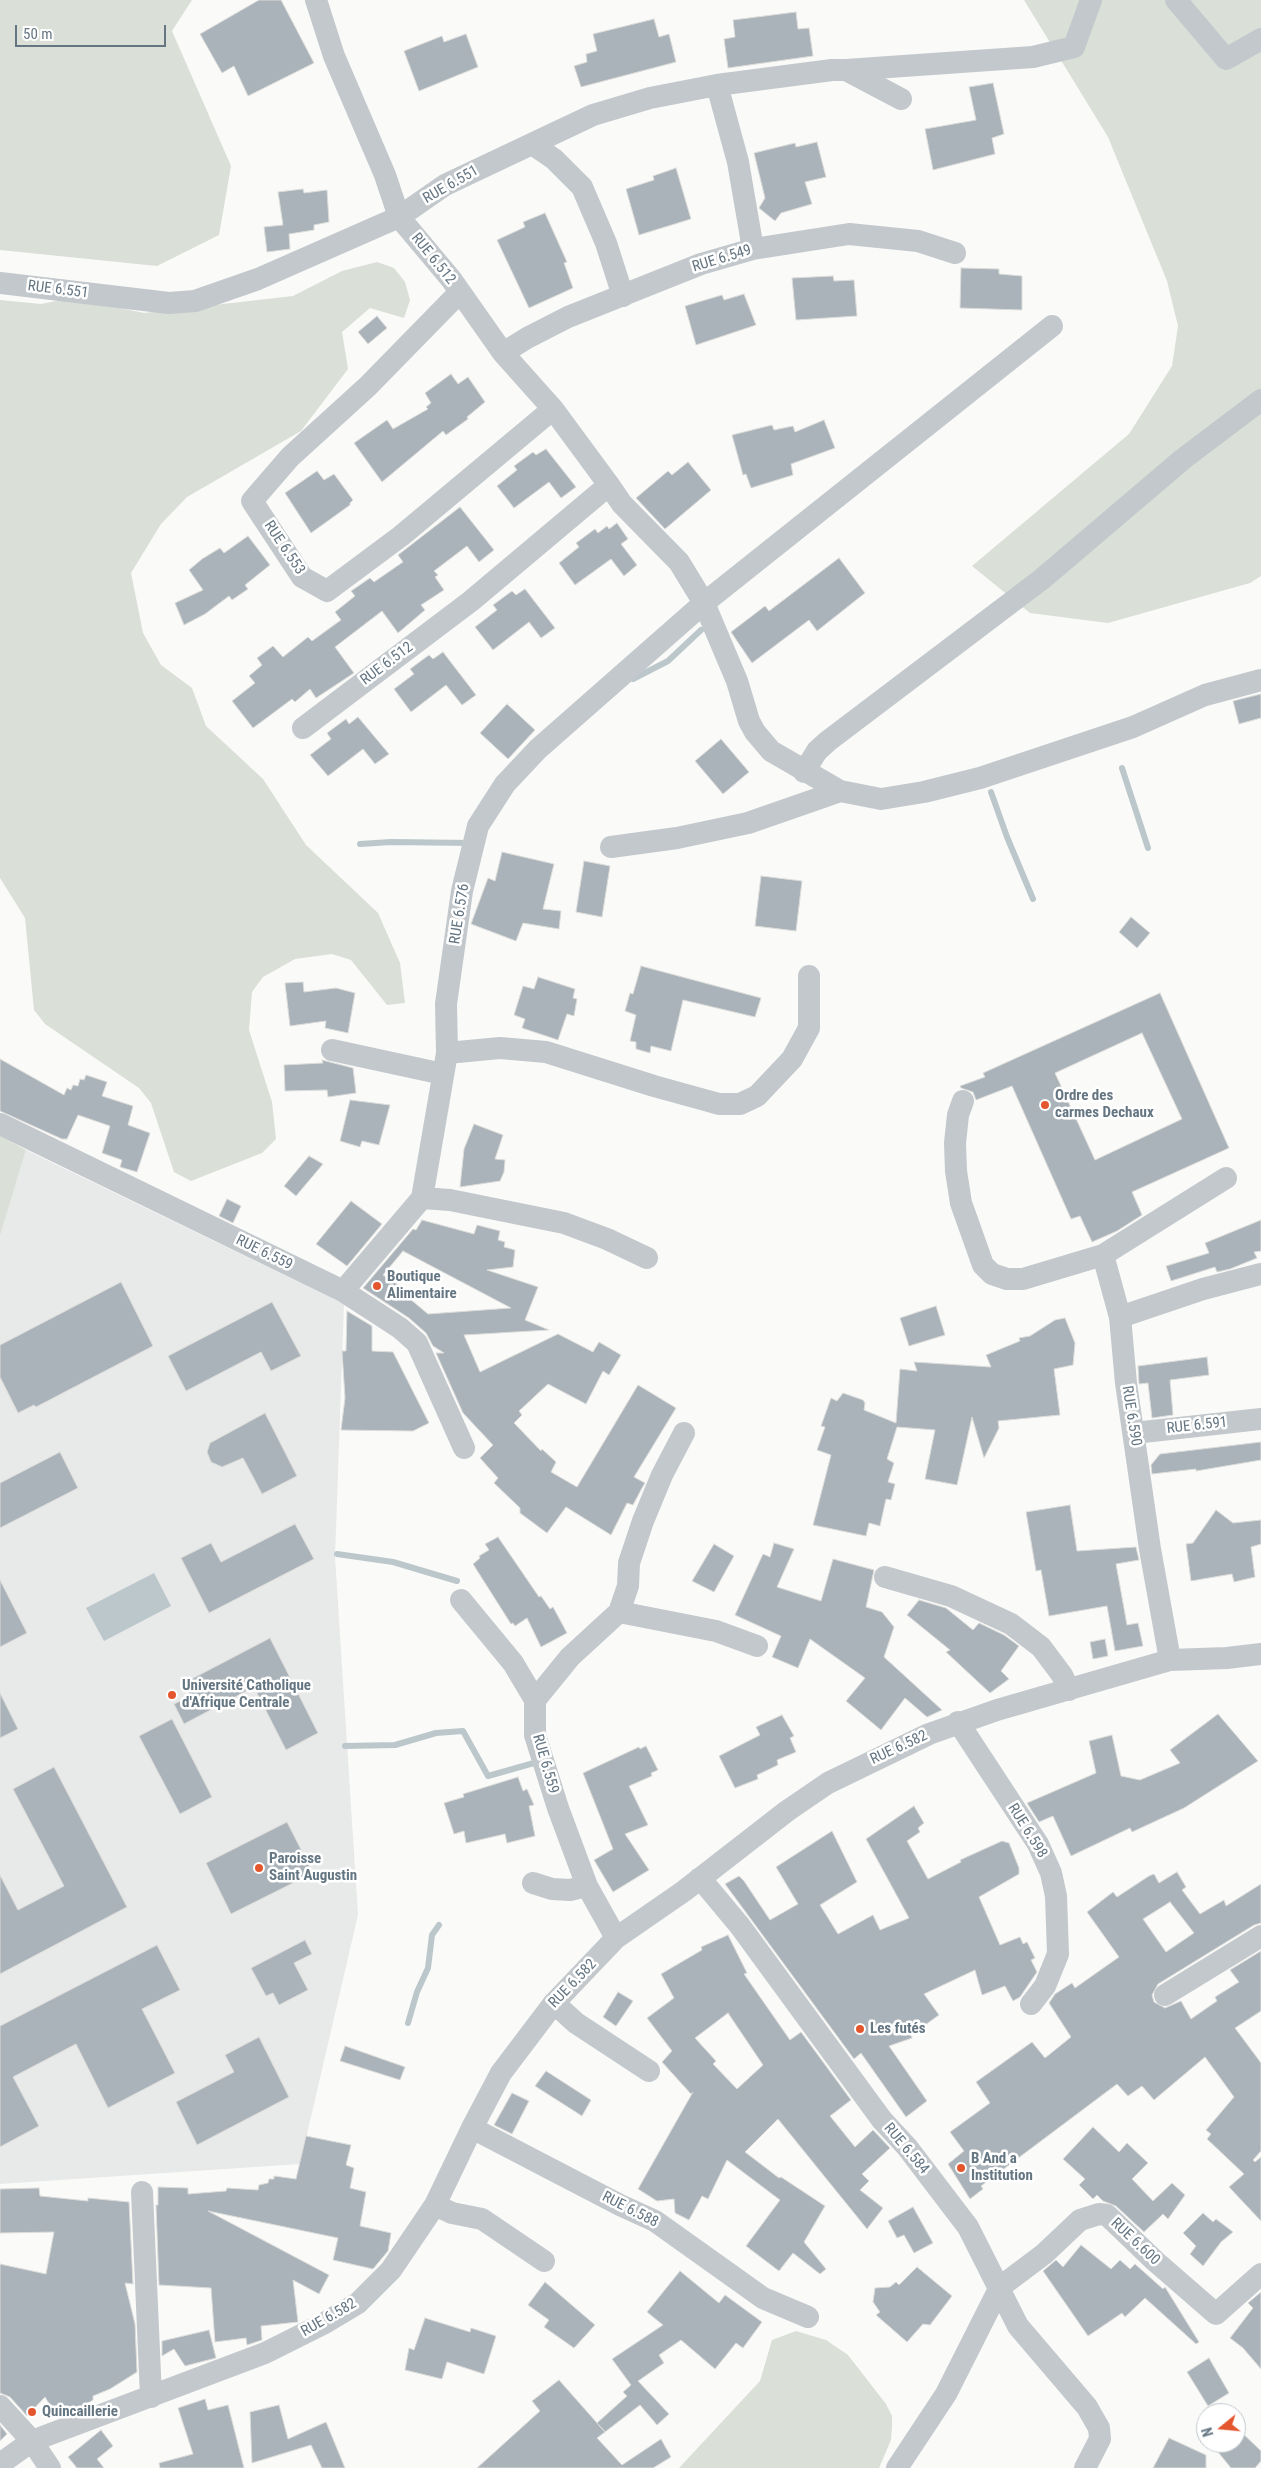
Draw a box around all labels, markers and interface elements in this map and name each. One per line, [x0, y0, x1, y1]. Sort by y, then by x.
scale bar [18, 15, 169, 47]
text: 50 m [23, 25, 53, 43]
street label: RUE 6.551 [420, 162, 482, 208]
street label: RUE 6.512 [407, 230, 459, 288]
street label: RUE 6.549 [690, 241, 754, 277]
street label: RUE 6.551 [27, 277, 89, 303]
street label: RUE 6.553 [260, 518, 308, 578]
street label: RUE 6.512 [357, 638, 417, 690]
street label: RUE 6.576 [446, 883, 474, 945]
place label: Ordre des carmes Dechaux [1055, 1087, 1154, 1122]
marker: Ordre des carmes Dechaux [1039, 1099, 1051, 1111]
street label: RUE 6.559 [233, 1232, 295, 1274]
place label: Boutique Alimentaire [387, 1268, 457, 1303]
marker: Boutique Alimentaire [371, 1280, 383, 1292]
street label: RUE 6.590 [1117, 1385, 1145, 1447]
street label: RUE 6.591 [1166, 1414, 1228, 1438]
place label: Université Catholique d'Afrique Centrale [182, 1677, 311, 1712]
marker: Université Catholique d'Afrique Centrale [166, 1689, 178, 1701]
street label: RUE 6.582 [868, 1727, 930, 1769]
street label: RUE 6.559 [528, 1732, 562, 1796]
street label: RUE 6.598 [1003, 1800, 1051, 1862]
place label: Paroisse Saint Augustin [269, 1850, 357, 1885]
marker: Paroisse Saint Augustin [253, 1862, 265, 1874]
street label: RUE 6.582 [545, 1956, 601, 2012]
place label: Les futés [870, 2020, 926, 2038]
marker: Les futés [854, 2023, 866, 2035]
street label: RUE 6.584 [880, 2120, 932, 2178]
place label: B And a Institution [971, 2150, 1033, 2185]
marker: B And a Institution [955, 2162, 967, 2174]
street label: RUE 6.588 [599, 2188, 661, 2232]
street label: RUE 6.600 [1107, 2215, 1163, 2269]
street label: RUE 6.582 [298, 2295, 360, 2341]
place label: Quincaillerie [42, 2403, 118, 2421]
north arrow [1196, 2403, 1246, 2453]
marker: Quincaillerie [26, 2406, 38, 2418]
text: N [1199, 2426, 1217, 2439]

